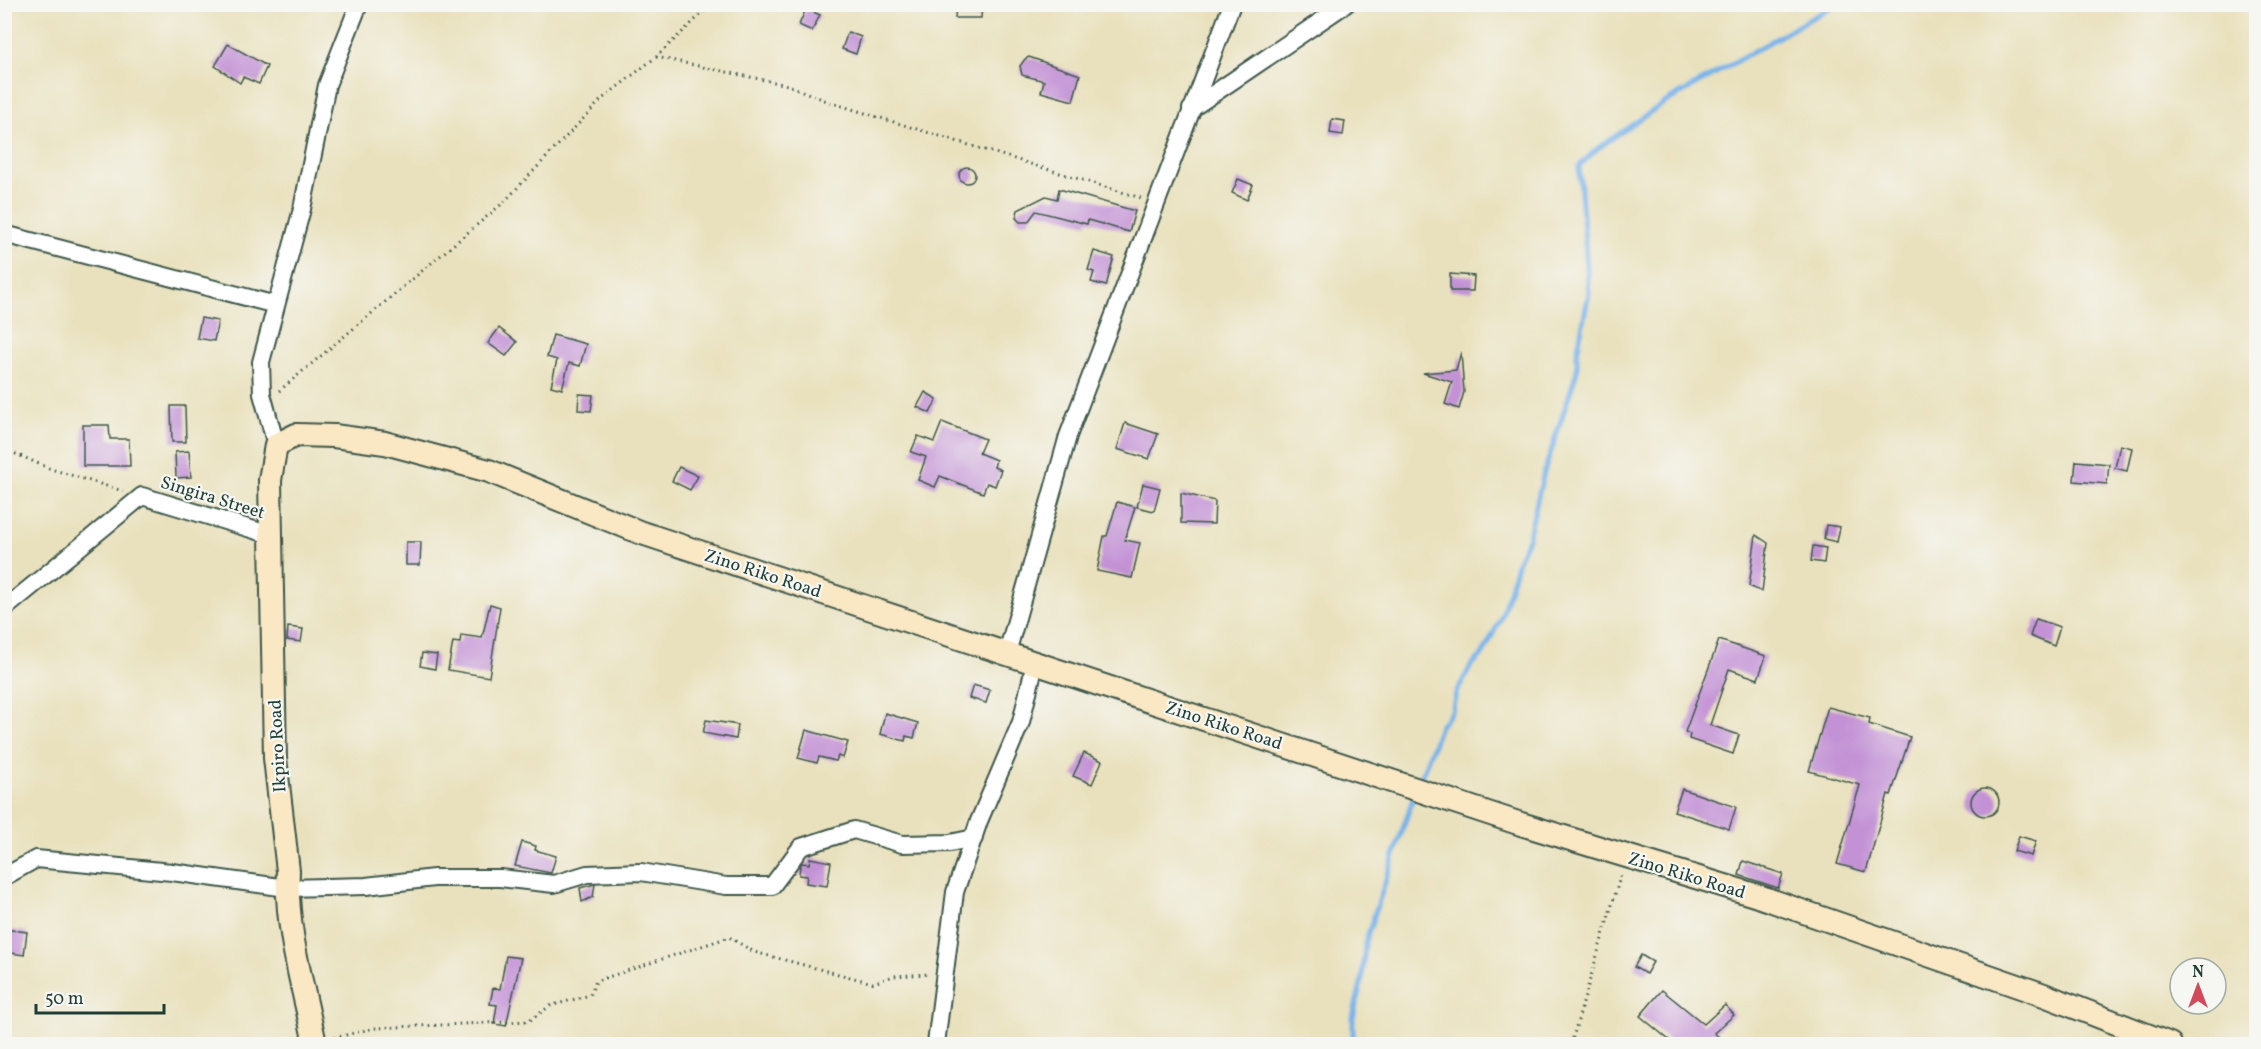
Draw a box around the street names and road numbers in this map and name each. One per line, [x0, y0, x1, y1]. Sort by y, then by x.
street label: Singira Street [157, 471, 268, 526]
street label: Zino Riko Road [701, 544, 824, 605]
street label: Zino Riko Road [1162, 696, 1285, 757]
street label: Ikpiro Road [264, 699, 293, 793]
street label: Zino Riko Road [1625, 847, 1748, 906]

